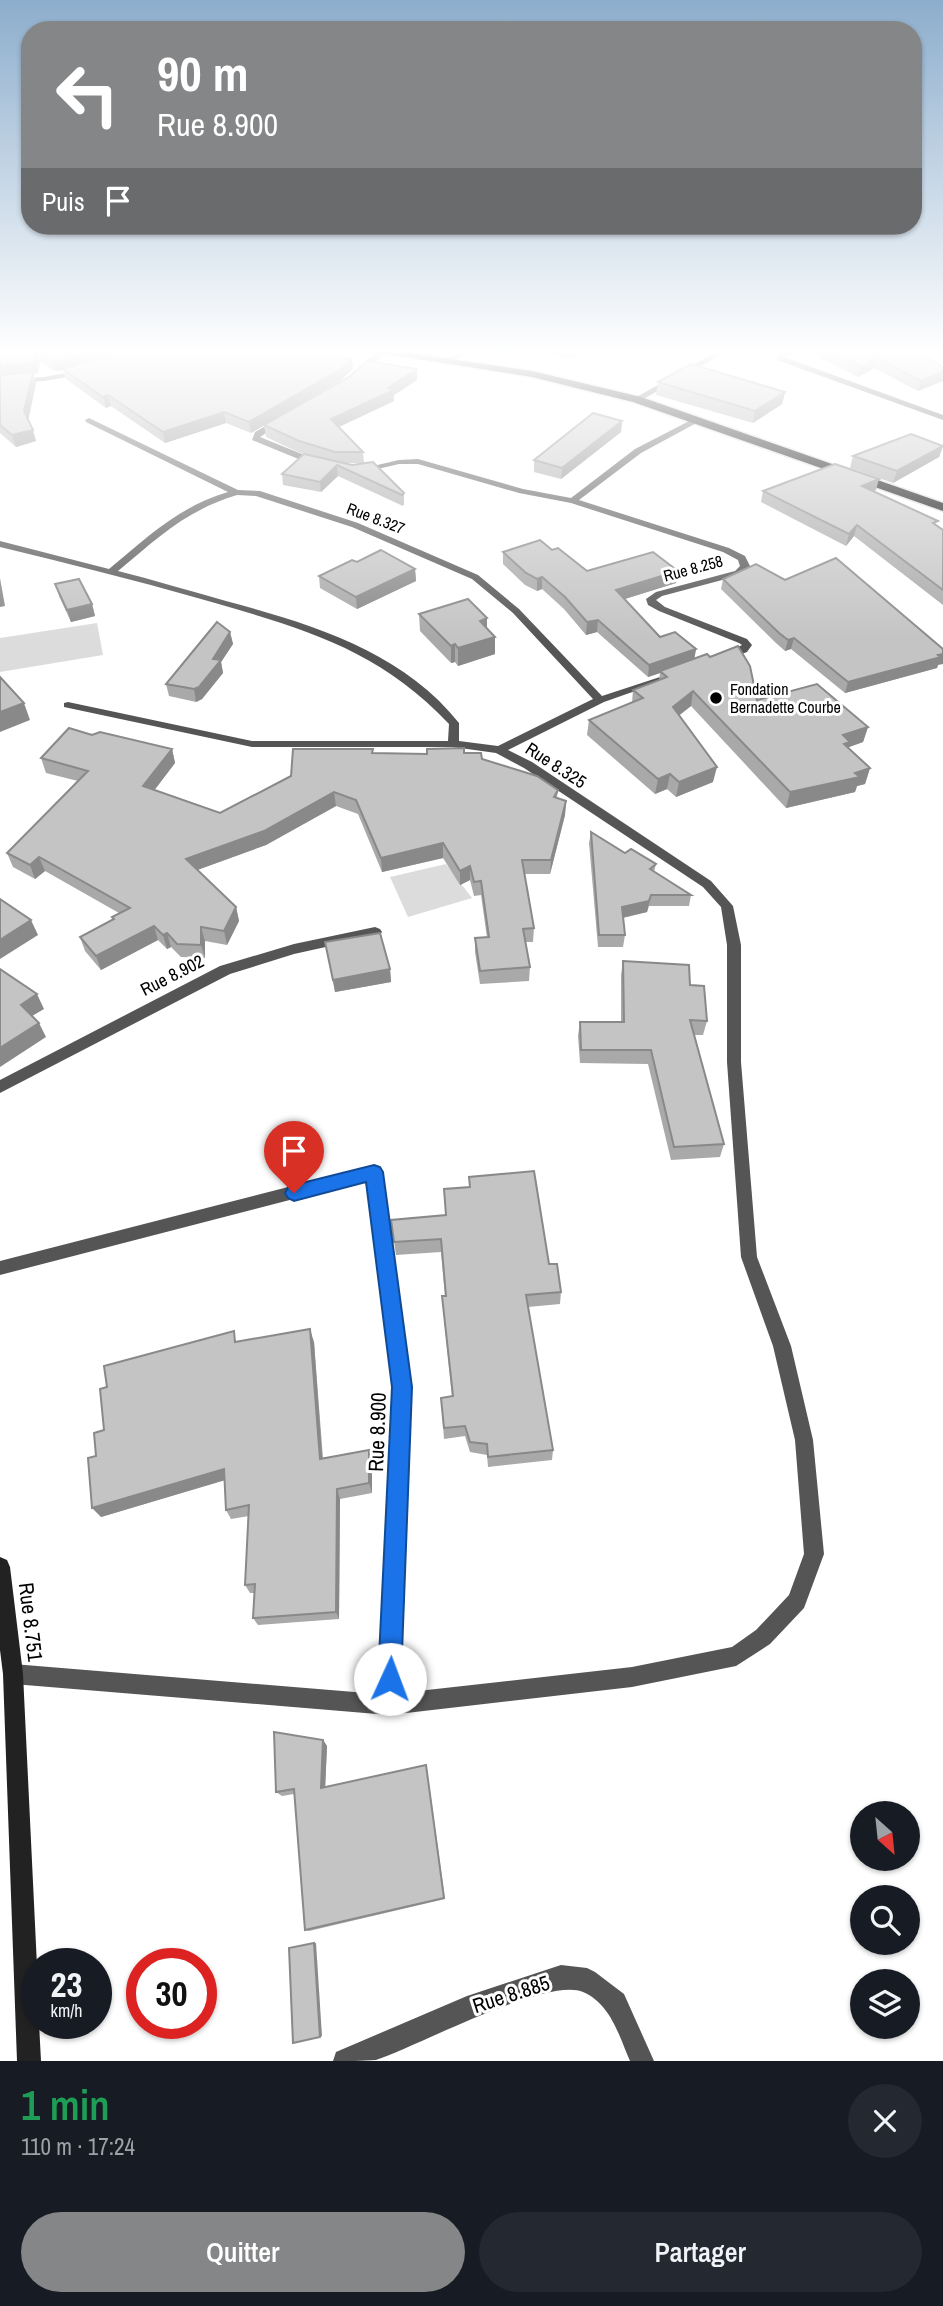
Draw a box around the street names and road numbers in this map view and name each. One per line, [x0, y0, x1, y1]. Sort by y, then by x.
street label: Rue 8.327 [344, 497, 408, 539]
street label: Rue 8.258 [661, 550, 725, 586]
street label: Rue 8.325 [521, 736, 591, 794]
street label: Rue 8.902 [136, 948, 208, 1002]
street label: Rue 8.900 [361, 1392, 393, 1472]
street label: Rue 8.751 [12, 1581, 50, 1664]
street label: Rue 8.885 [469, 1968, 553, 2020]

